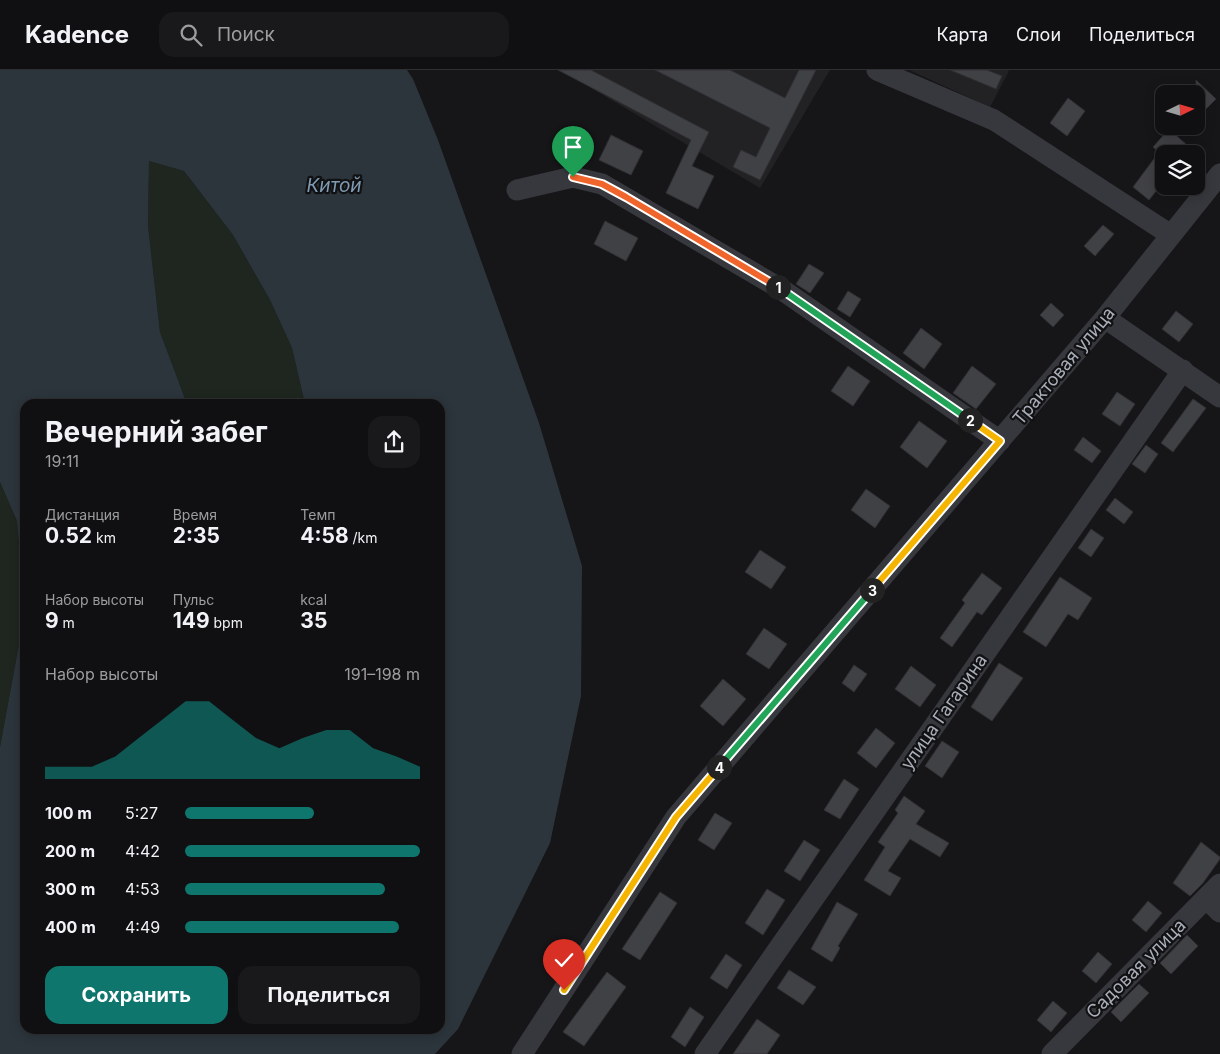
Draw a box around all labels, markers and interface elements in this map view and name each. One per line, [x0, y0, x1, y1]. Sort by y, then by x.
search box [159, 12, 509, 57]
text: Kadence [25, 20, 129, 49]
icon: search [177, 21, 205, 49]
text: Поиск [217, 23, 275, 46]
text: Карта [936, 24, 988, 45]
text: Слои [1016, 24, 1061, 45]
text: Поделиться [1089, 24, 1195, 45]
north arrow [1155, 85, 1205, 135]
map controls [1155, 85, 1205, 195]
pin [552, 126, 594, 177]
icon: arrive [559, 133, 587, 161]
button: layers [1155, 145, 1205, 195]
water label: Китой [306, 174, 362, 197]
pin: 1 [766, 274, 790, 300]
text: 1 [775, 279, 782, 296]
street label: Трактовая улица [1008, 303, 1119, 429]
pin: 2 [958, 408, 982, 432]
text: 2 [966, 412, 975, 429]
text: Вечерний забег [45, 415, 268, 449]
button: share [368, 416, 420, 468]
text: 19:11 [45, 451, 79, 471]
text: Дистанция [45, 506, 120, 523]
text: Время [173, 506, 217, 523]
text: Темп [300, 506, 335, 523]
text: 0.52 [45, 523, 92, 548]
text: 2:35 [173, 523, 220, 548]
text: 4:58 [300, 523, 349, 548]
text: km [92, 529, 116, 546]
text: /km [349, 529, 378, 546]
pin: 3 [860, 578, 884, 602]
text: 3 [868, 582, 877, 599]
text: Набор высоты [45, 591, 144, 608]
text: Пульс [173, 591, 214, 608]
text: kcal [300, 591, 327, 608]
text: 9 [45, 608, 59, 633]
text: 149 [173, 608, 210, 633]
text: 35 [300, 608, 327, 633]
text: m [59, 614, 75, 631]
text: bpm [210, 614, 243, 631]
street label: улица Гагарина [896, 650, 991, 773]
text: Набор высоты [45, 664, 158, 684]
text: 191–198 m [344, 664, 420, 684]
pin: 4 [706, 754, 732, 780]
text: 4 [715, 759, 724, 776]
text: 100 m [45, 803, 92, 823]
text: 5:27 [125, 803, 158, 823]
text: 200 m [45, 841, 95, 861]
text: 4:42 [125, 841, 160, 861]
text: 300 m [45, 879, 95, 899]
text: 4:53 [125, 879, 160, 899]
street label: Садовая улица [1082, 915, 1190, 1023]
text: 400 m [45, 917, 96, 937]
text: 4:49 [125, 917, 160, 937]
pin [543, 939, 585, 990]
icon: check [550, 946, 578, 974]
button: Сохранить [45, 966, 228, 1024]
button: Поделиться [238, 966, 420, 1024]

